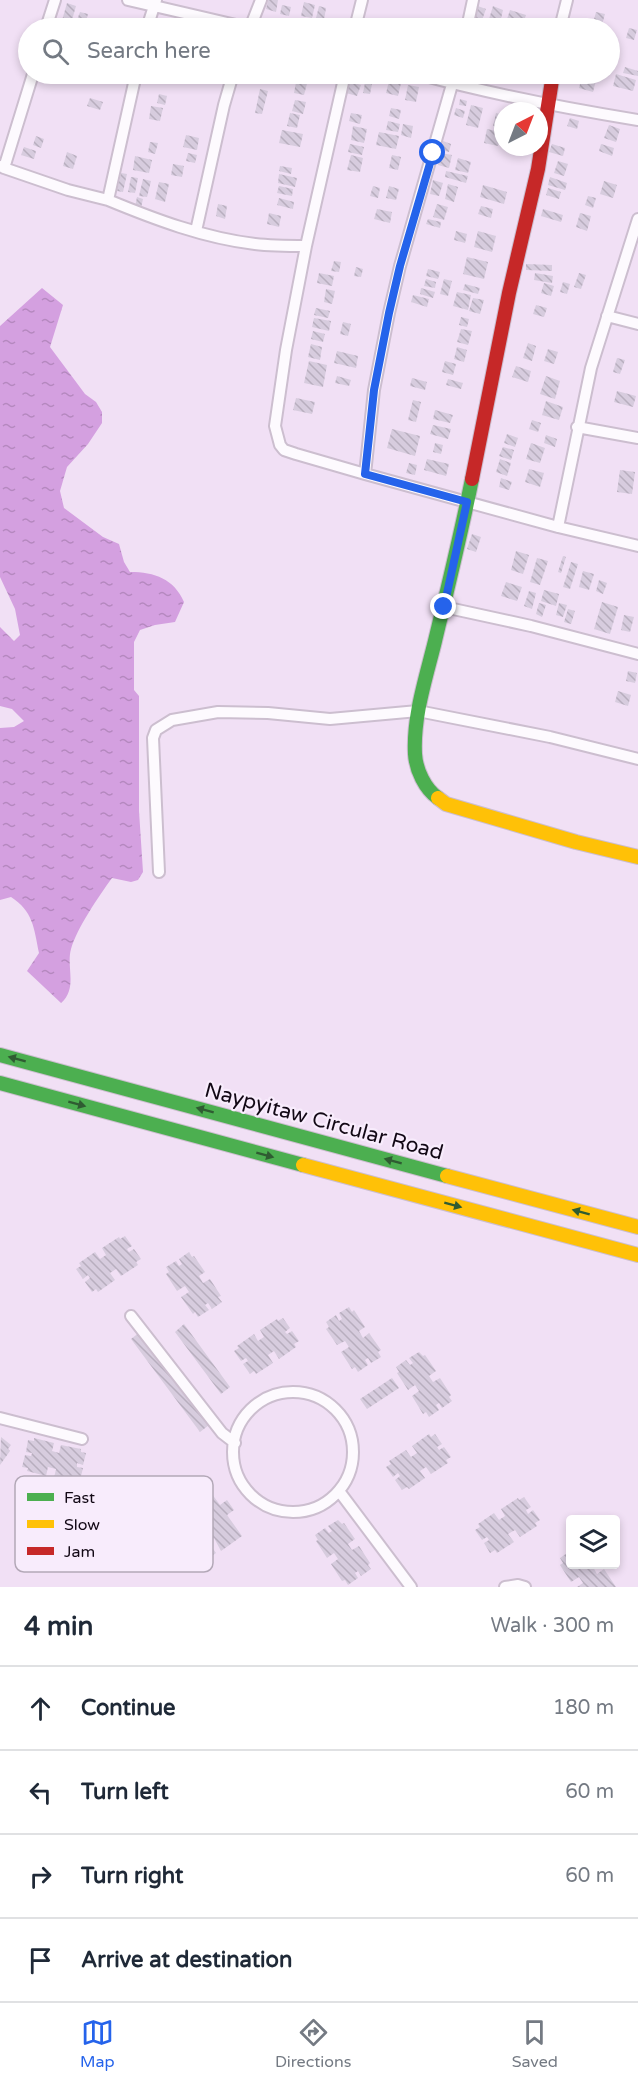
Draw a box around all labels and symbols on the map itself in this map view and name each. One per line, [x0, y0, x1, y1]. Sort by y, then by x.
north arrow [494, 102, 548, 156]
route start [419, 139, 445, 165]
route end [430, 593, 456, 619]
one-way arrow [8, 1054, 26, 1063]
street label: Naypyitaw Circular Road [202, 1078, 446, 1165]
one-way arrow [68, 1100, 86, 1109]
one-way arrow [196, 1105, 214, 1115]
one-way arrow [256, 1150, 274, 1160]
one-way arrow [384, 1156, 402, 1166]
one-way arrow [445, 1201, 463, 1210]
one-way arrow [572, 1206, 591, 1216]
legend [15, 1476, 213, 1572]
text: Fast [64, 1488, 95, 1508]
text: Slow [64, 1515, 100, 1535]
text: Jam [64, 1542, 95, 1562]

